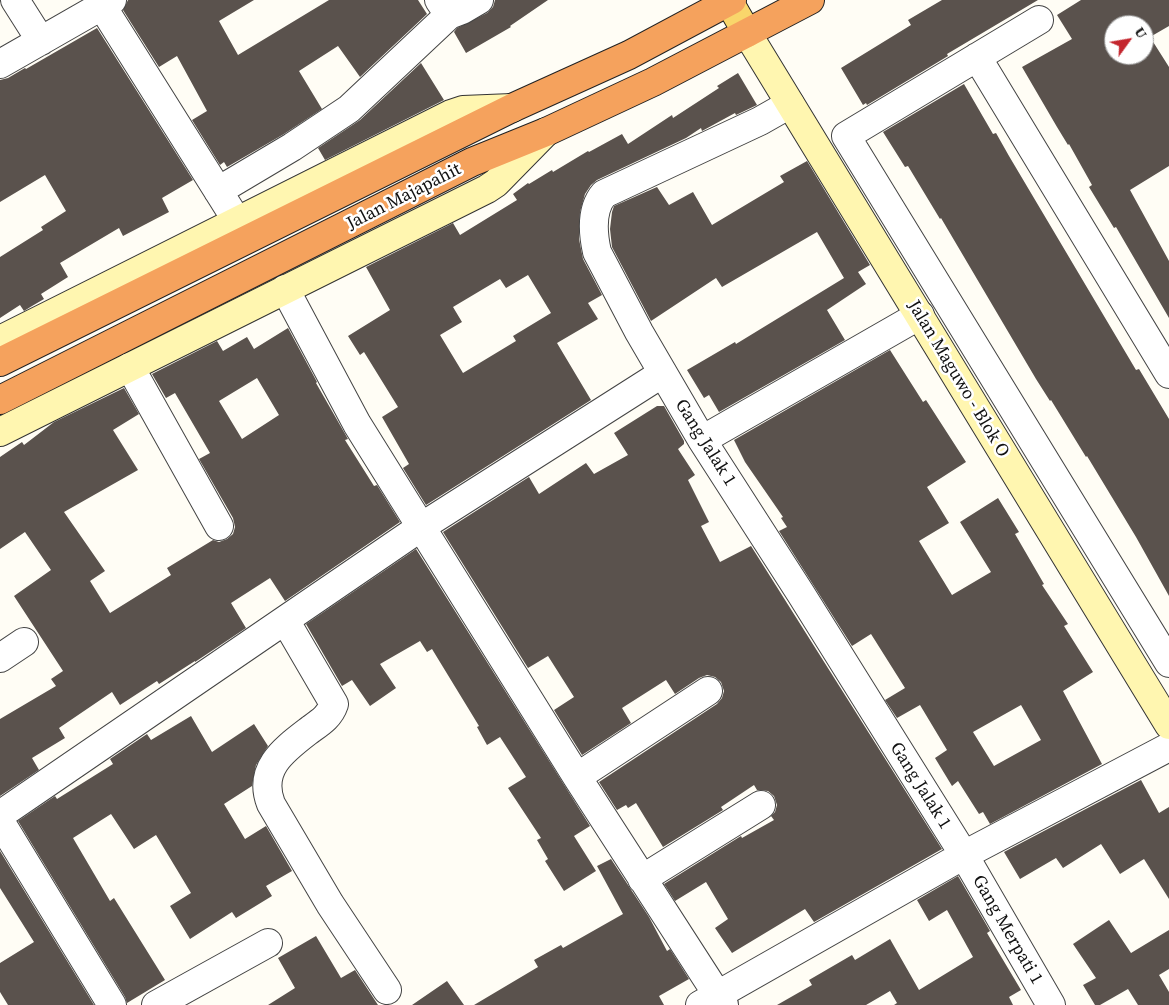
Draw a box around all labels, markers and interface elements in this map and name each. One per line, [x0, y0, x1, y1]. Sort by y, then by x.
north arrow [1104, 15, 1154, 65]
text: U [1130, 23, 1152, 42]
street label: Jalan Majapahit [343, 159, 465, 235]
street label: Jalan Maguwo - Blok O [903, 297, 1013, 461]
street label: Gang Jalak 1 [670, 395, 740, 491]
street label: Gang Jalak 1 [885, 738, 955, 834]
street label: Gang Merpati 1 [967, 872, 1047, 988]

